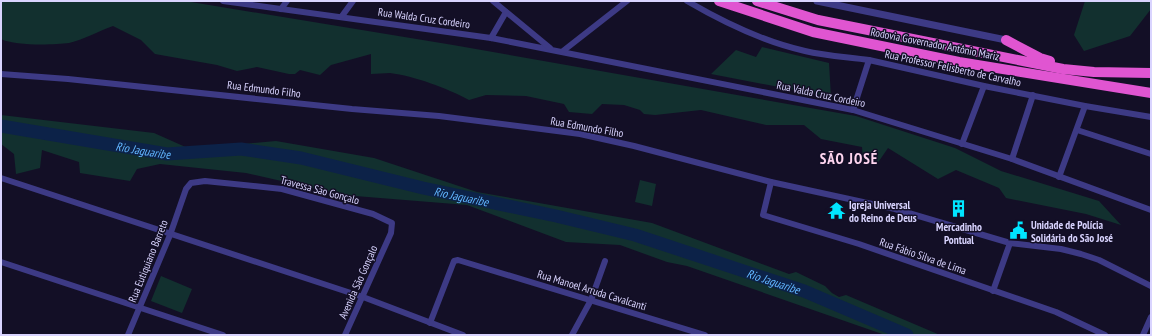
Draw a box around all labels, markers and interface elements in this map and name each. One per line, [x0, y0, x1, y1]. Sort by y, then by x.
street label: Rua Walda Cruz Cordeiro [377, 5, 471, 31]
street label: Rodovia Governador Antônio Mariz [869, 25, 1001, 63]
street label: Rua Professor Felisberto de Carvalho [884, 47, 1023, 89]
street label: Rua Edmundo Filho [226, 78, 302, 100]
street label: Rua Valda Cruz Cordeiro [775, 78, 867, 110]
street label: Rua Edmundo Filho [549, 114, 625, 140]
water label: Rio Jaguaribe [115, 138, 172, 162]
district label: SÃO JOSÉ [820, 149, 878, 168]
street label: Travessa São Gonçalo [279, 173, 361, 207]
water label: Rio Jaguaribe [433, 183, 491, 209]
place label: Igreja Universal do Reino de Deus [849, 198, 917, 225]
building icon: Mercadinho Pontual [949, 199, 969, 219]
temple icon: Igreja Universal do Reino de Deus [826, 201, 846, 221]
street label: Rua Eutiquiano Barreto [125, 217, 171, 304]
place label: Unidade de Polícia Solidária do São José [1031, 218, 1113, 245]
place label: Mercadinho Pontual [936, 220, 982, 247]
public building icon: Unidade de Polícia Solidária do São José [1008, 221, 1028, 241]
street label: Rua Fábio Silva de Lima [878, 235, 968, 277]
street label: Avenida São Gonçalo [335, 243, 381, 321]
water label: Rio Jaguaribe [745, 265, 803, 297]
street label: Rua Manoel Arruda Cavalcanti [536, 267, 648, 313]

